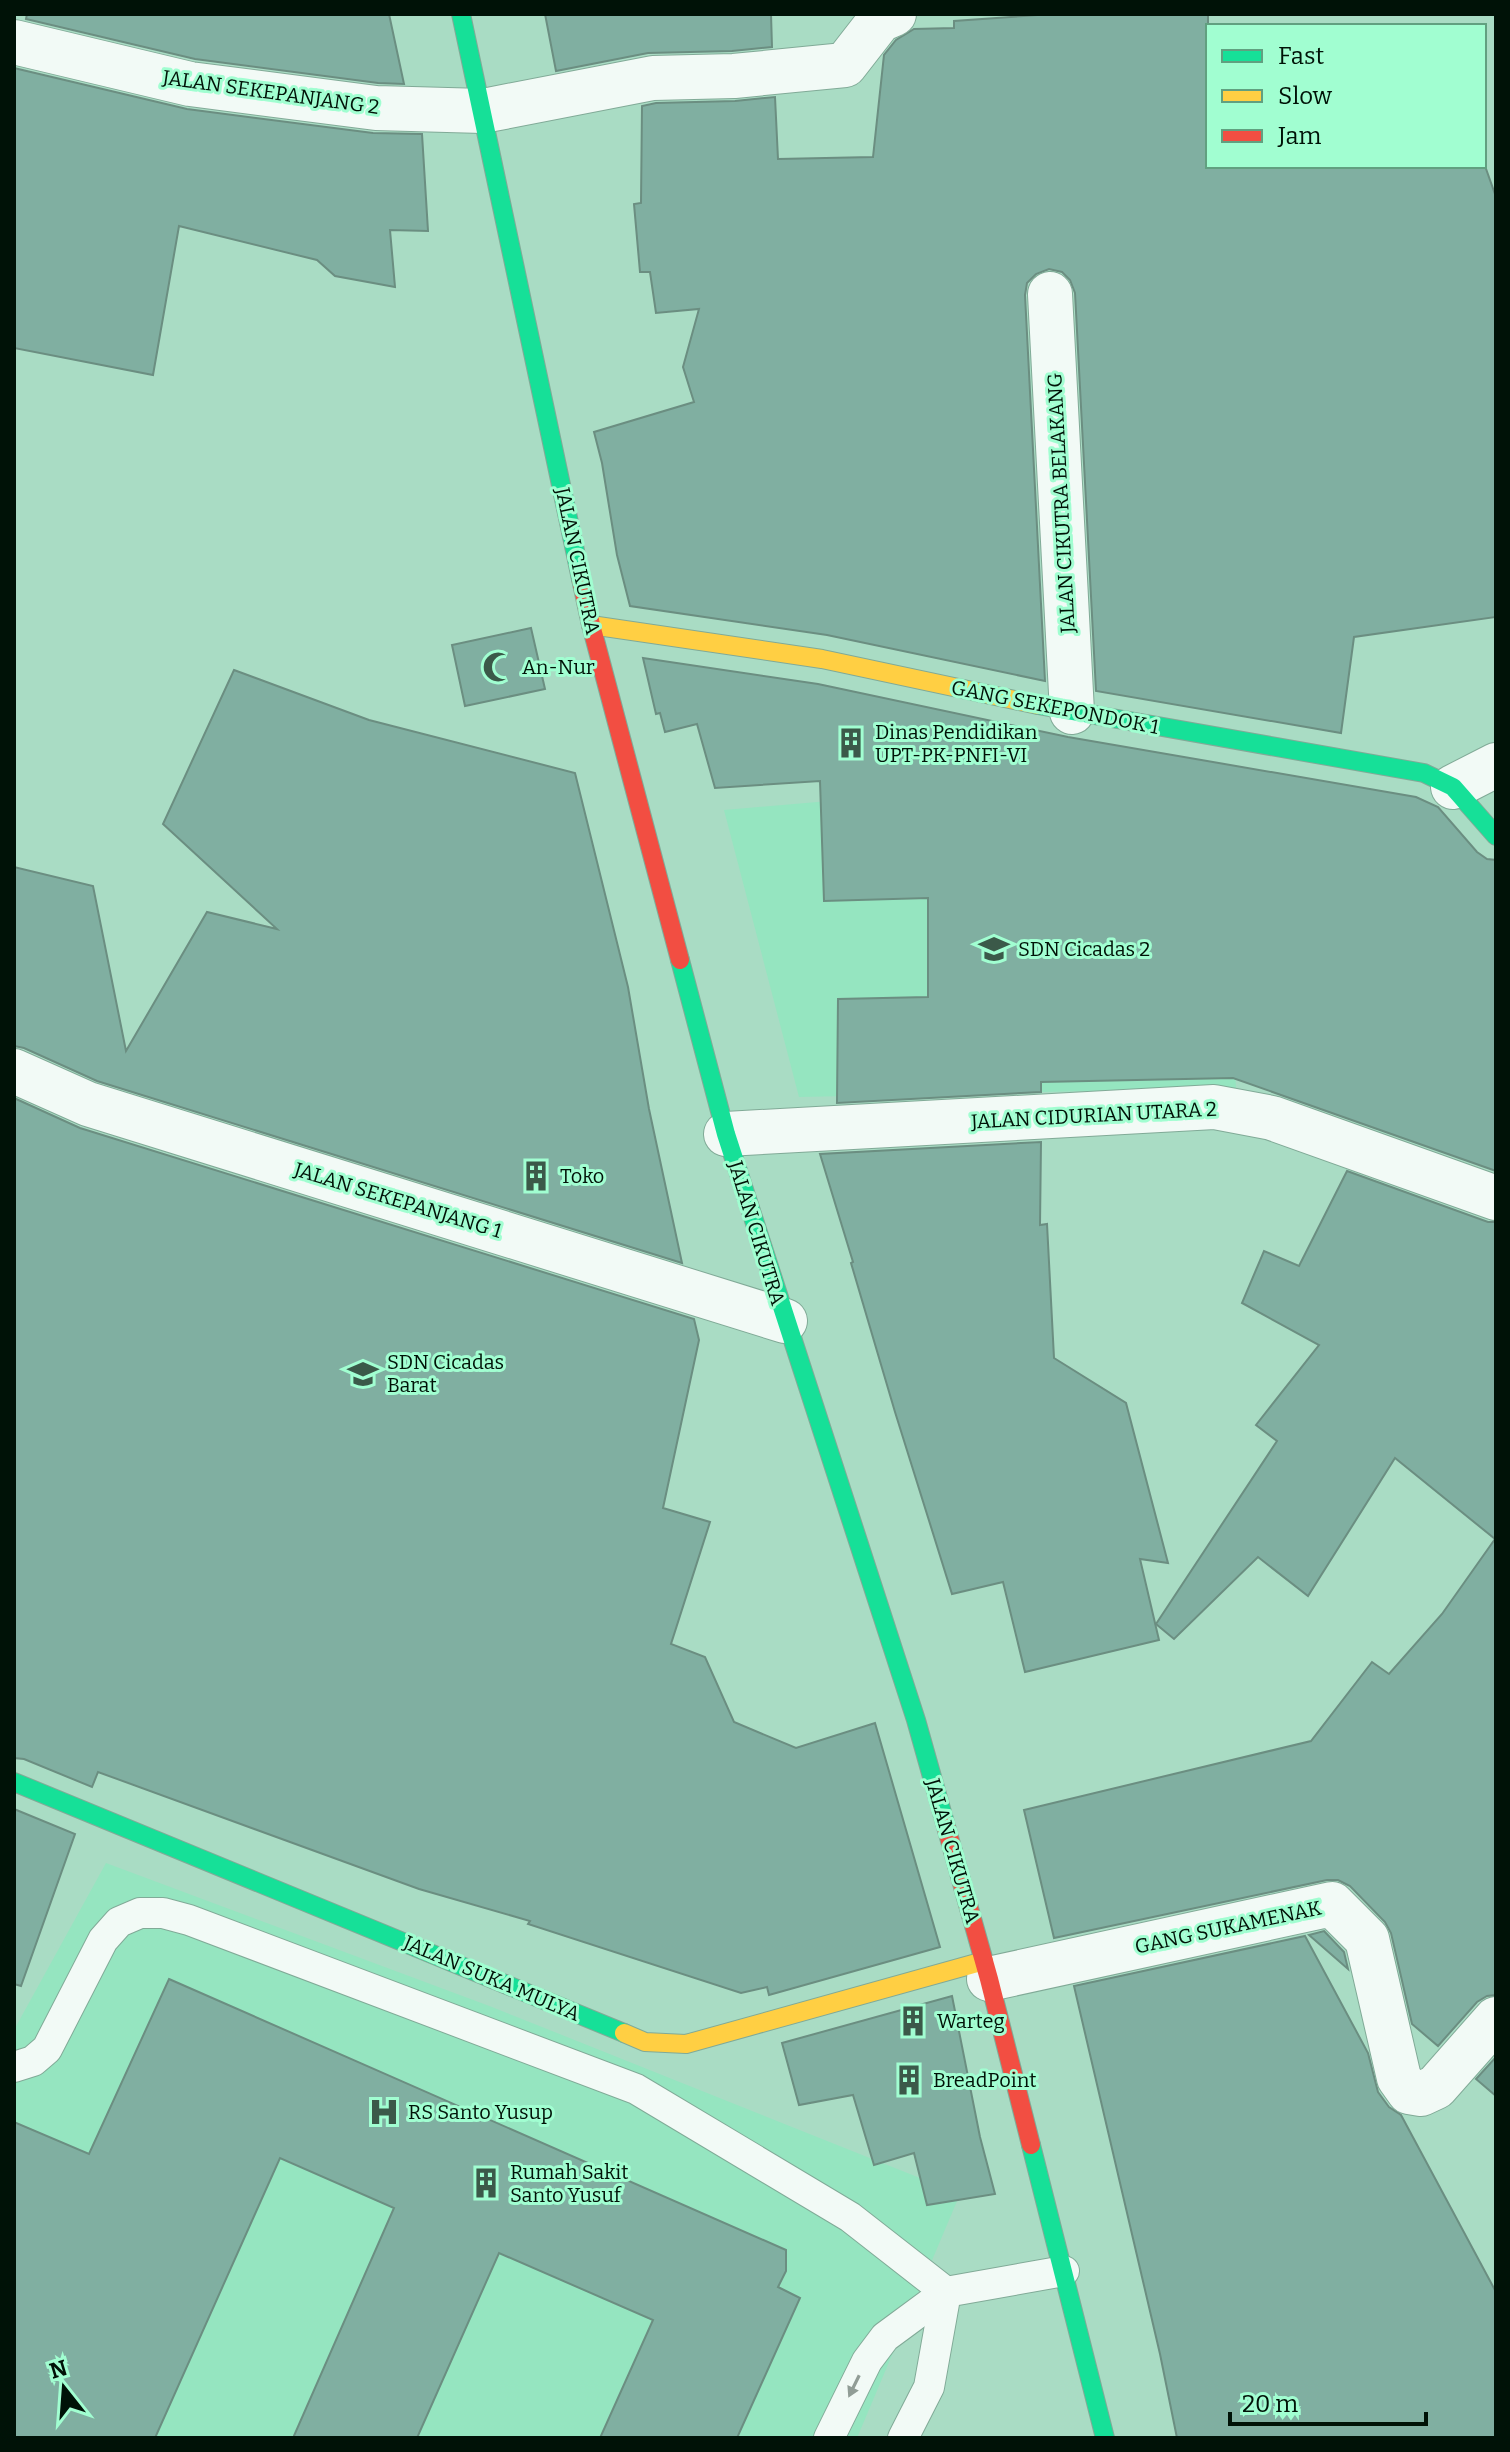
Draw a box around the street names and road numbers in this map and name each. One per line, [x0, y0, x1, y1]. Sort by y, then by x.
street label: JALAN SEKEPANJANG 2 [160, 65, 381, 119]
street label: JALAN CIKUTRA BELAKANG [1042, 372, 1080, 635]
street label: JALAN CIKUTRA [551, 484, 605, 637]
street label: GANG SEKEPONDOK 1 [949, 675, 1161, 739]
street label: JALAN CIDURIAN UTARA 2 [970, 1097, 1217, 1133]
street label: JALAN SEKEPANJANG 1 [291, 1157, 504, 1243]
street label: JALAN CIKUTRA [723, 1157, 791, 1309]
street label: JALAN CIKUTRA [921, 1775, 985, 1927]
street label: GANG SUKAMENAK [1132, 1895, 1324, 1959]
street label: JALAN SUKA MULYA [399, 1930, 584, 2026]

